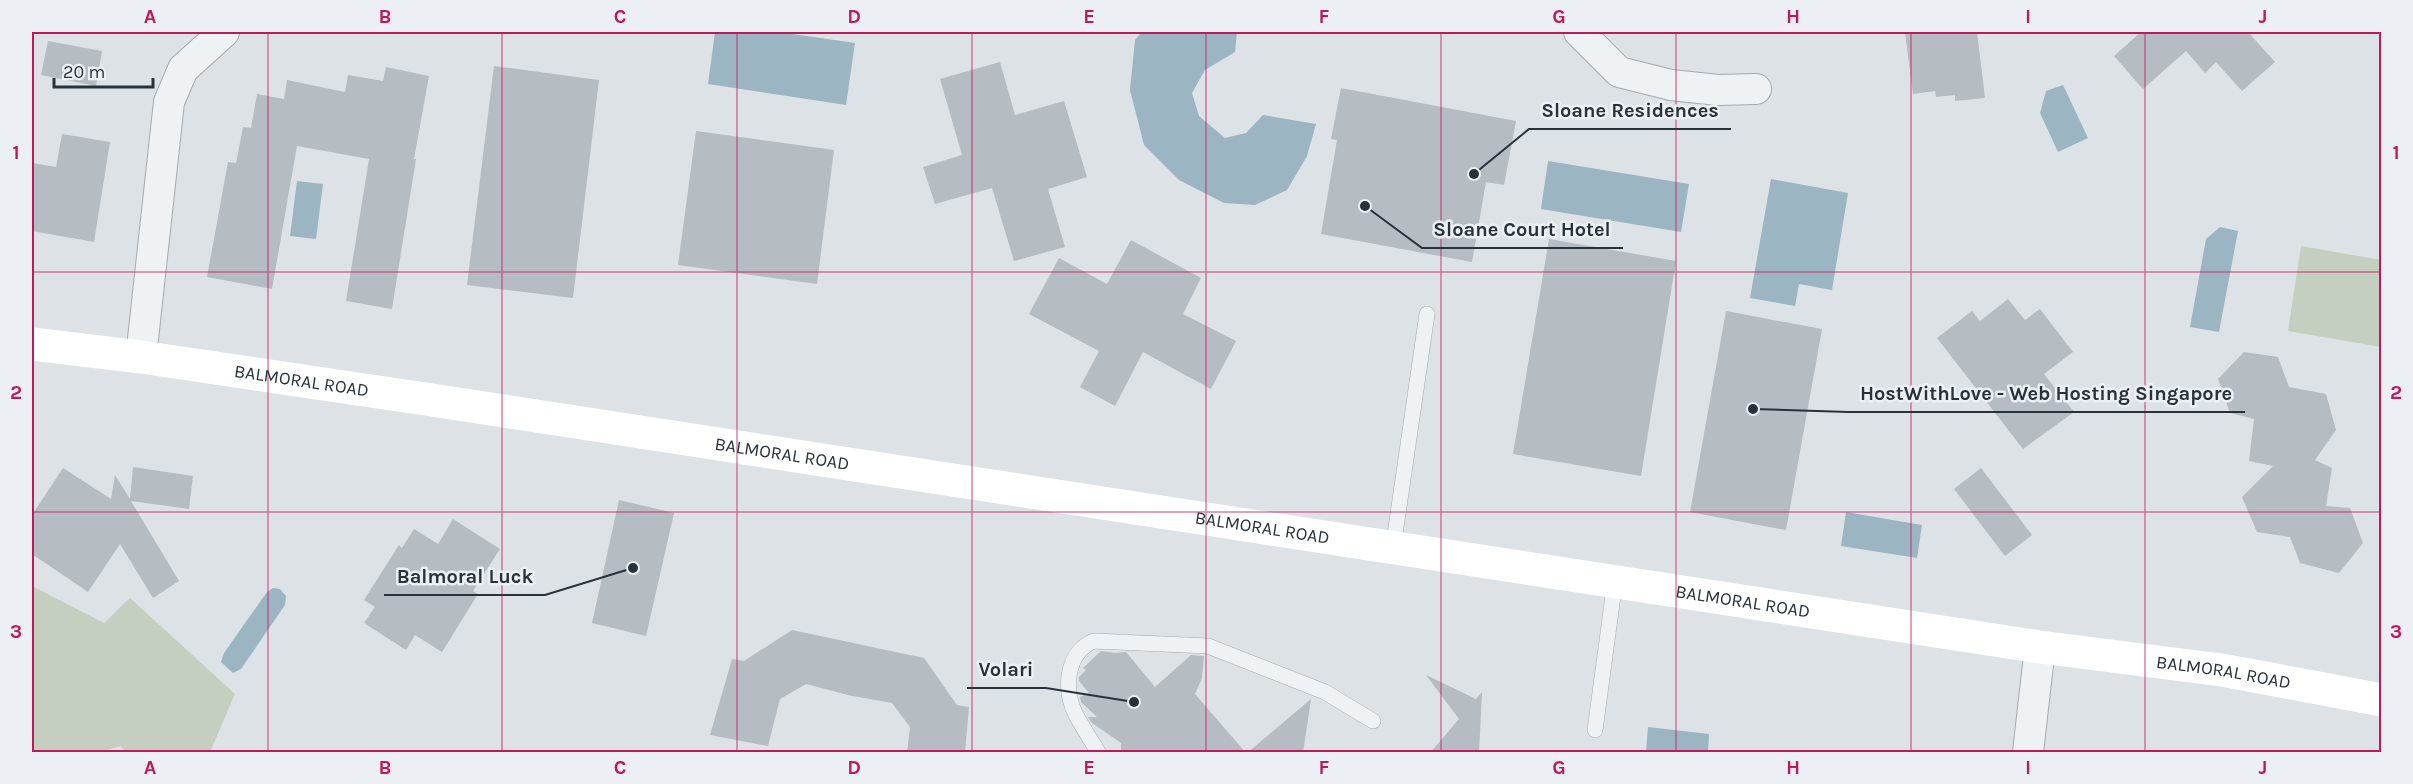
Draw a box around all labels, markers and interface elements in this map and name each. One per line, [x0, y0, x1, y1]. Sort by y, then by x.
text: A [144, 5, 157, 28]
text: B [379, 5, 391, 28]
text: C [614, 5, 626, 28]
text: D [847, 5, 861, 28]
text: E [1083, 5, 1095, 28]
text: F [1319, 5, 1330, 28]
text: G [1552, 5, 1566, 28]
text: H [1786, 5, 1800, 28]
text: I [2025, 5, 2031, 28]
text: J [2259, 5, 2267, 28]
scale bar [54, 51, 153, 89]
text: 20 m [63, 61, 105, 83]
callout: Sloane Residences [1529, 91, 1731, 129]
text: Sloane Residences [1541, 99, 1719, 122]
text: 1 [12, 141, 20, 164]
text: 1 [2392, 141, 2400, 164]
callout: Sloane Court Hotel [1422, 210, 1623, 248]
text: Sloane Court Hotel [1433, 218, 1611, 241]
street label: BALMORAL ROAD [233, 360, 370, 402]
callout: HostWithLove - Web Hosting Singapore [1848, 374, 2245, 412]
text: 2 [10, 381, 22, 404]
text: 2 [2390, 381, 2402, 404]
text: HostWithLove - Web Hosting Singapore [1860, 382, 2232, 405]
street label: BALMORAL ROAD [713, 433, 851, 475]
street label: BALMORAL ROAD [1194, 506, 1331, 549]
callout: Balmoral Luck [384, 557, 545, 595]
text: Balmoral Luck [397, 565, 533, 588]
street label: BALMORAL ROAD [1674, 580, 1811, 623]
text: 3 [10, 620, 22, 643]
text: 3 [2390, 620, 2402, 643]
callout: Volari [967, 650, 1046, 688]
street label: BALMORAL ROAD [2155, 651, 2292, 694]
text: Volari [979, 658, 1033, 681]
text: A [144, 756, 157, 779]
text: B [379, 756, 391, 779]
text: C [614, 756, 626, 779]
text: D [847, 756, 861, 779]
text: E [1083, 756, 1095, 779]
text: F [1319, 756, 1330, 779]
text: G [1552, 756, 1566, 779]
text: H [1786, 756, 1800, 779]
text: I [2025, 756, 2031, 779]
text: J [2259, 756, 2267, 779]

